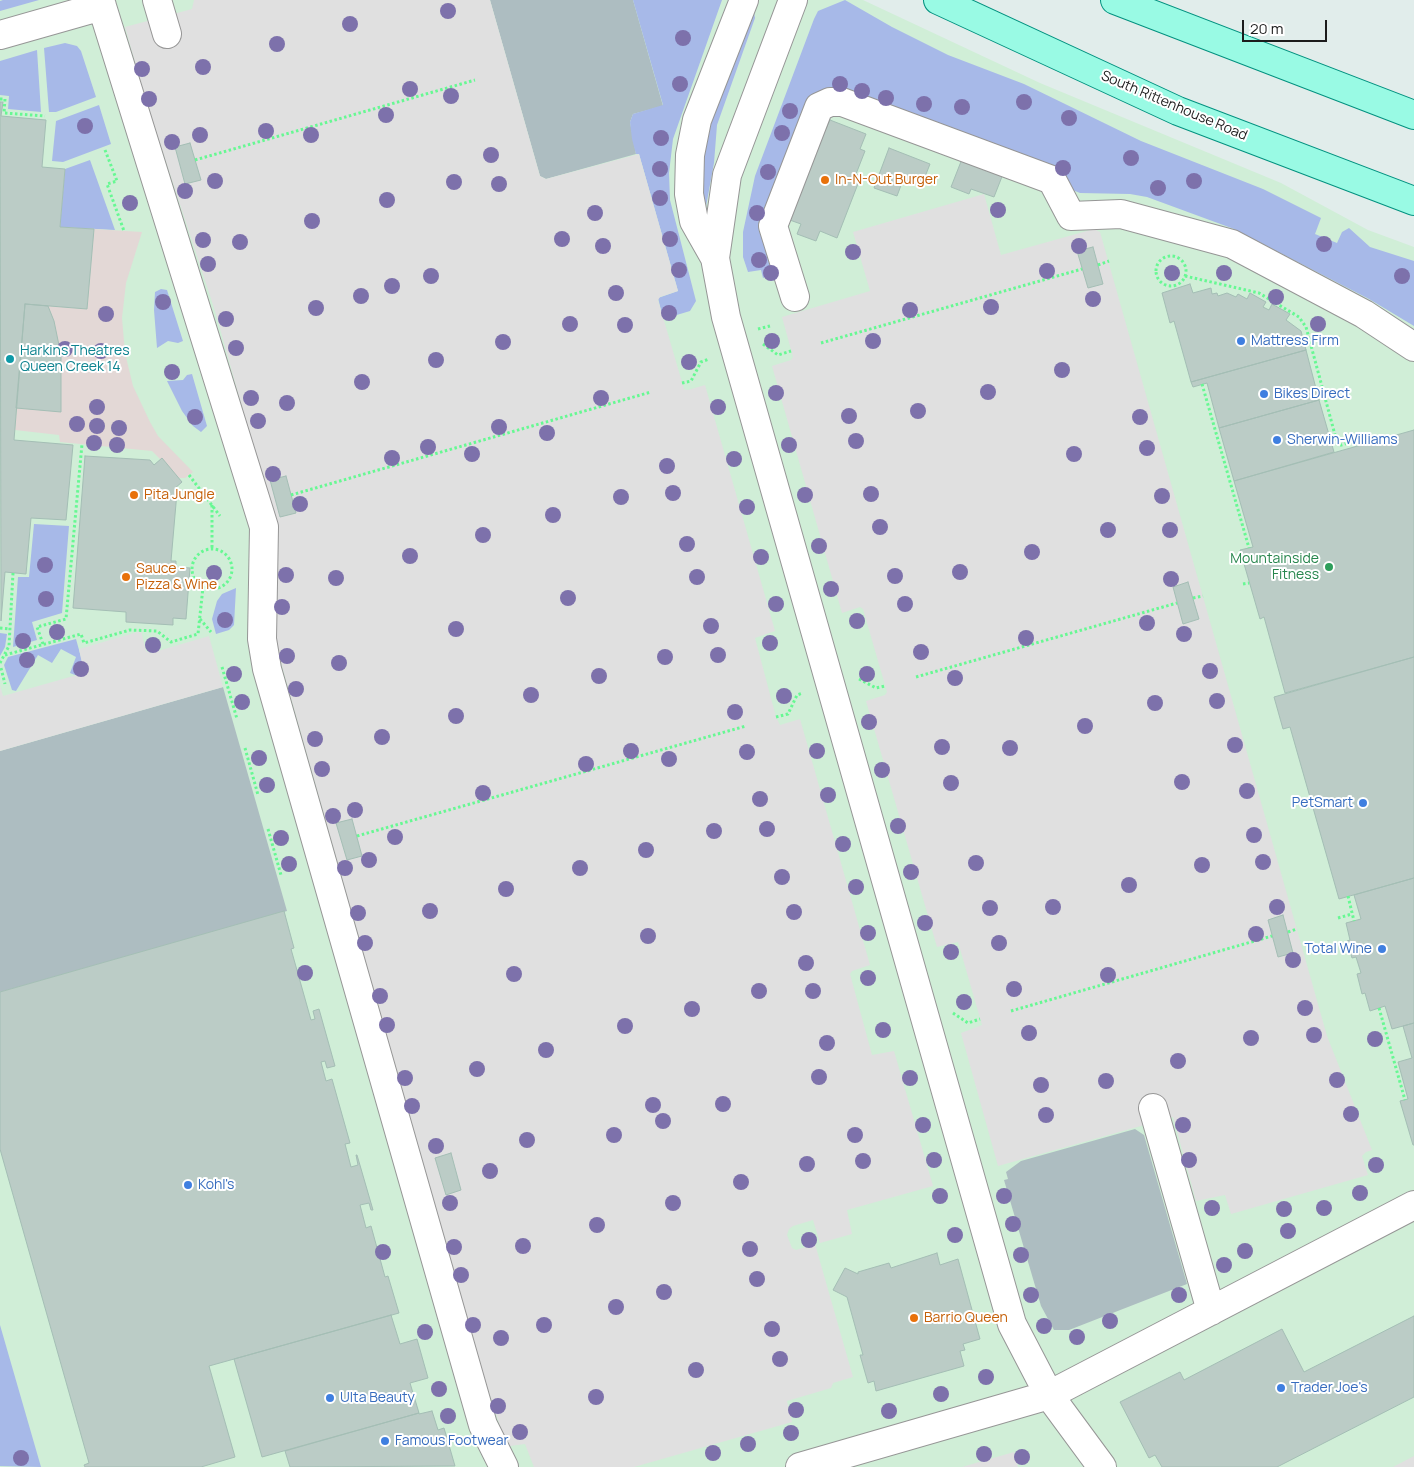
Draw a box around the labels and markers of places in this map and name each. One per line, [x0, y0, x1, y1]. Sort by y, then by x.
place label: In-N-Out Burger [835, 172, 938, 188]
marker: In-N-Out Burger [819, 174, 831, 186]
place label: Mattress Firm [1251, 333, 1339, 349]
marker: Mattress Firm [1235, 335, 1247, 347]
place label: Harkins Theatres Queen Creek 14 [20, 343, 130, 376]
marker: Harkins Theatres Queen Creek 14 [4, 353, 16, 365]
place label: Bikes Direct [1274, 386, 1350, 402]
marker: Bikes Direct [1258, 388, 1270, 400]
place label: Sherwin-Williams [1287, 432, 1398, 448]
marker: Sherwin-Williams [1271, 434, 1283, 446]
place label: Pita Jungle [144, 487, 215, 503]
marker: Pita Jungle [128, 489, 140, 501]
place label: Mountainside Fitness [1230, 551, 1319, 584]
place label: Sauce - Pizza & Wine [136, 561, 217, 594]
marker: Mountainside Fitness [1323, 561, 1335, 573]
marker: Sauce - Pizza & Wine [120, 571, 132, 583]
place label: PetSmart [1292, 795, 1353, 811]
marker: PetSmart [1357, 797, 1369, 809]
place label: Total Wine [1304, 941, 1372, 957]
marker: Total Wine [1376, 943, 1388, 955]
place label: Kohl's [198, 1177, 234, 1193]
marker: Kohl's [182, 1179, 194, 1191]
place label: Barrio Queen [924, 1310, 1008, 1326]
marker: Barrio Queen [908, 1312, 920, 1324]
place label: Trader Joe's [1291, 1380, 1368, 1396]
marker: Trader Joe's [1275, 1382, 1287, 1394]
place label: Ulta Beauty [340, 1390, 415, 1406]
marker: Ulta Beauty [324, 1392, 336, 1404]
place label: Famous Footwear [395, 1433, 508, 1449]
marker: Famous Footwear [379, 1435, 391, 1447]

